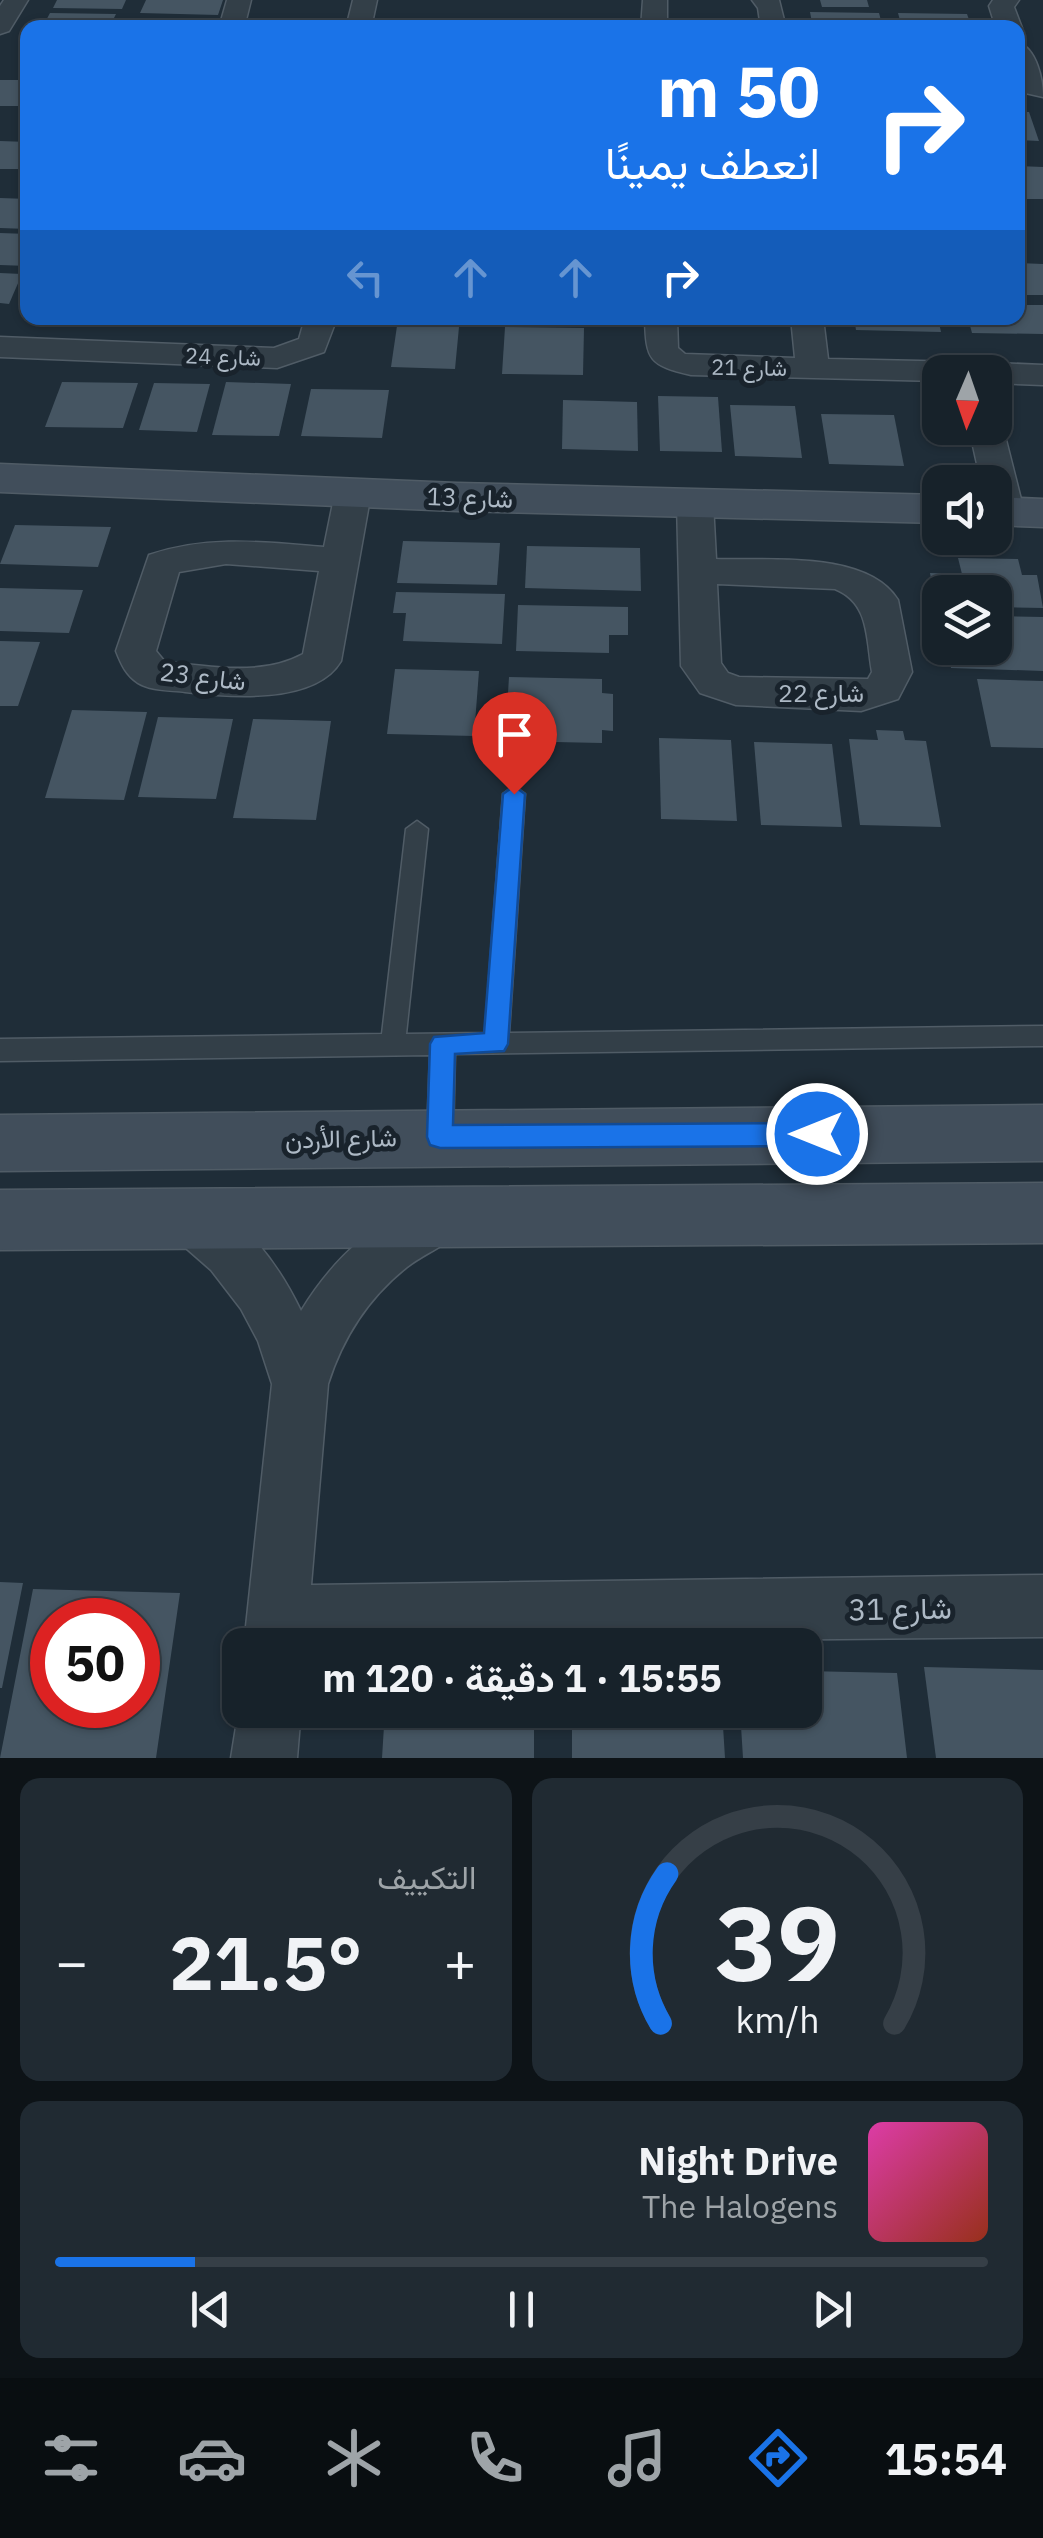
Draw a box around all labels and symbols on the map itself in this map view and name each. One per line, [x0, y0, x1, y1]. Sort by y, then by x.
street label: شارع 24 [185, 340, 261, 373]
street label: شارع 21 [711, 352, 787, 383]
north arrow [922, 355, 1012, 445]
street label: شارع 13 [426, 479, 514, 516]
street label: 23 شارع [158, 654, 248, 699]
street label: شارع 22 [778, 676, 864, 710]
pin [472, 692, 557, 795]
position arrow [765, 1082, 869, 1186]
street label: شارع الأردن [285, 1121, 397, 1156]
street label: شارع 31 [848, 1588, 952, 1630]
speed limit sign: 50 [30, 1598, 160, 1728]

